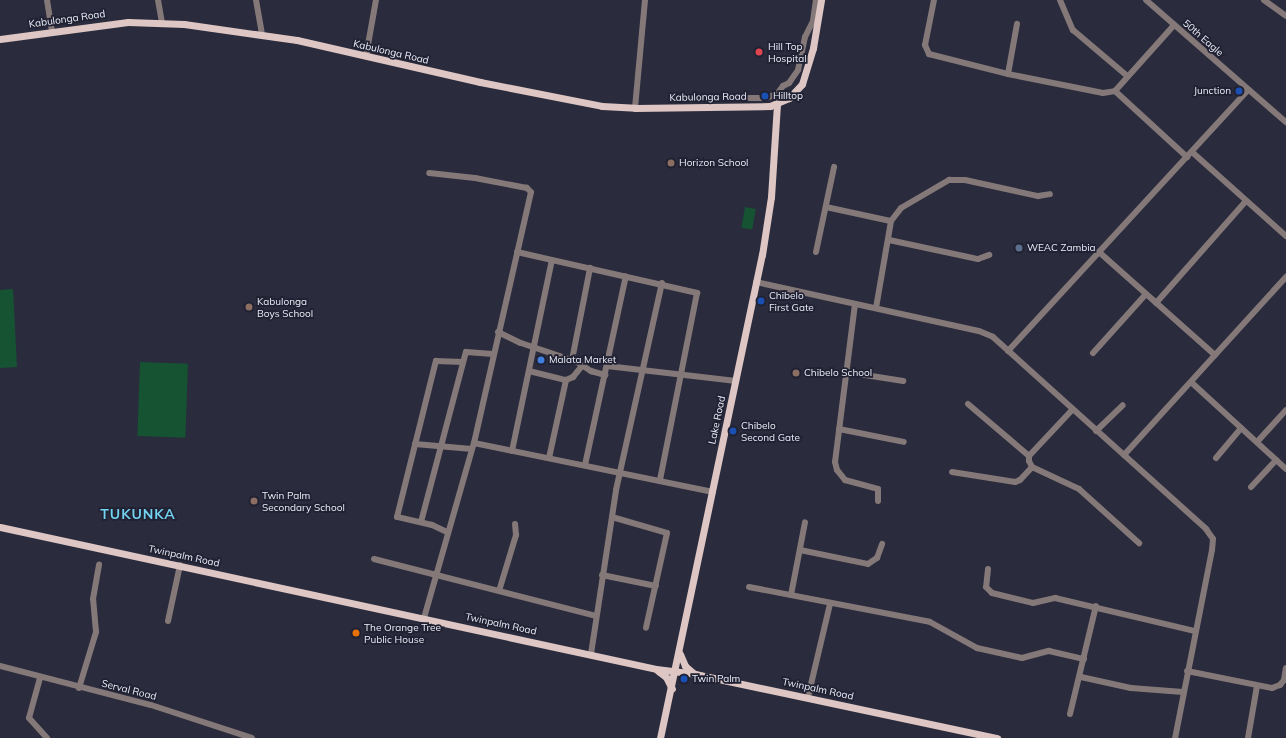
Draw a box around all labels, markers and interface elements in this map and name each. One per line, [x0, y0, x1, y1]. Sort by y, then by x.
street label: Kabulonga Road [28, 8, 106, 30]
street label: 50th Eagle [1180, 17, 1226, 59]
street label: Kabulonga Road [352, 37, 430, 67]
place label: Hill Top Hospital [768, 40, 807, 64]
marker: Hill Top Hospital [753, 46, 765, 58]
place label: Junction [1194, 85, 1231, 97]
marker: Junction [1234, 86, 1244, 96]
street label: Kabulonga Road [669, 90, 747, 104]
place label: Hilltop [773, 90, 803, 102]
marker: Hilltop [760, 91, 770, 101]
place label: Horizon School [679, 157, 748, 169]
marker: Horizon School [666, 158, 676, 168]
place label: WEAC Zambia [1027, 242, 1096, 254]
marker: WEAC Zambia [1014, 243, 1024, 253]
place label: Chibelo First Gate [769, 289, 814, 312]
place label: Kabulonga Boys School [257, 295, 313, 318]
marker: Chibelo First Gate [756, 296, 766, 306]
marker: Kabulonga Boys School [244, 302, 254, 312]
place label: Malata Market [549, 354, 616, 366]
marker: Malata Market [536, 355, 546, 365]
place label: Chibelo School [804, 367, 872, 379]
marker: Chibelo School [791, 368, 801, 378]
street label: Lake Road [706, 395, 728, 445]
place label: Chibelo Second Gate [741, 419, 800, 442]
marker: Chibelo Second Gate [728, 426, 738, 436]
place label: Twin Palm Secondary School [262, 489, 345, 512]
marker: Twin Palm Secondary School [249, 496, 259, 506]
district label: TUKUNKA [100, 506, 176, 522]
street label: Twinpalm Road [147, 543, 221, 569]
street label: Twinpalm Road [464, 611, 538, 637]
place label: The Orange Tree Public House [364, 621, 441, 644]
marker: The Orange Tree Public House [351, 628, 361, 638]
place label: Twin Palm [692, 673, 740, 685]
marker: Twin Palm [679, 674, 689, 684]
street label: Twinpalm Road [781, 676, 855, 702]
street label: Serval Road [100, 677, 158, 703]

